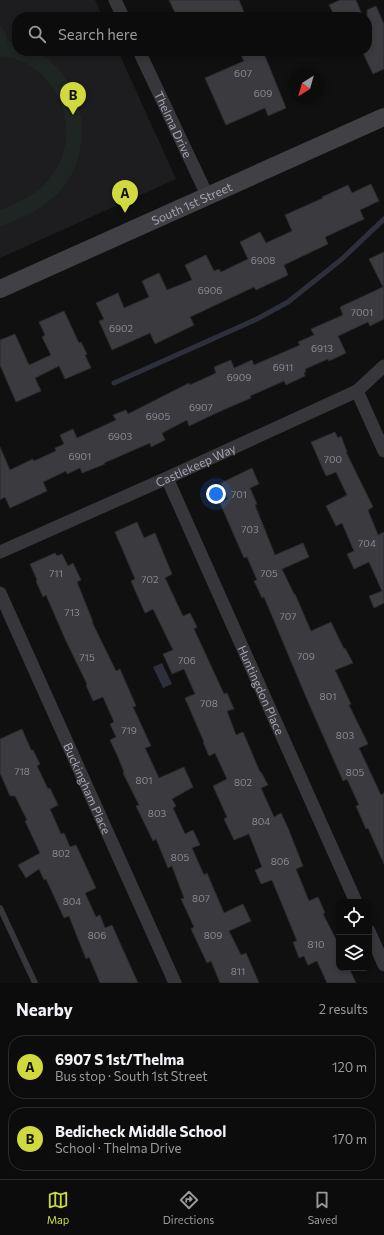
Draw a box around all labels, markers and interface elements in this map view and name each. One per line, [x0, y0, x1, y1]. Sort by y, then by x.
search box [12, 12, 372, 56]
icon: search [26, 23, 48, 45]
text: Search here [58, 25, 137, 43]
house number: 607 [234, 67, 252, 79]
north arrow [288, 68, 324, 104]
pin: B [60, 82, 86, 115]
house number: 609 [254, 87, 272, 99]
street label: Thelma Drive [152, 89, 195, 160]
street label: South 1st Street [149, 179, 234, 227]
pin: A [112, 180, 138, 213]
house number: 6908 [251, 254, 275, 266]
house number: 6906 [198, 284, 222, 296]
house number: 7001 [351, 306, 373, 318]
house number: 6902 [109, 322, 133, 334]
house number: 6913 [311, 342, 333, 354]
house number: 6911 [273, 361, 293, 373]
house number: 6909 [227, 371, 251, 383]
house number: 6907 [189, 401, 213, 413]
house number: 6905 [146, 410, 170, 422]
house number: 6903 [108, 430, 132, 442]
street label: Castlekeep Way [153, 441, 238, 489]
house number: 6901 [69, 450, 91, 462]
house number: 700 [324, 453, 342, 465]
your location [206, 484, 226, 504]
house number: 701 [231, 488, 247, 500]
house number: 703 [241, 523, 259, 535]
house number: 704 [358, 537, 376, 549]
house number: 711 [49, 567, 63, 579]
house number: 705 [260, 567, 278, 579]
house number: 702 [141, 573, 159, 585]
house number: 713 [64, 606, 80, 618]
house number: 707 [279, 610, 297, 622]
street label: Huntingdon Place [235, 643, 287, 737]
house number: 709 [297, 650, 315, 662]
house number: 715 [79, 651, 95, 663]
house number: 706 [178, 654, 196, 666]
house number: 801 [320, 690, 336, 702]
house number: 708 [200, 697, 218, 709]
house number: 719 [121, 724, 137, 736]
house number: 803 [336, 729, 354, 741]
street label: Buckingham Place [61, 740, 114, 836]
house number: 718 [14, 765, 30, 777]
house number: 805 [346, 766, 364, 778]
house number: 801 [136, 774, 152, 786]
house number: 802 [234, 776, 253, 788]
house number: 803 [148, 807, 166, 819]
house number: 804 [252, 815, 270, 827]
house number: 802 [52, 847, 71, 859]
house number: 805 [171, 851, 189, 863]
house number: 806 [271, 855, 289, 867]
house number: 807 [192, 892, 210, 904]
house number: 804 [63, 895, 81, 907]
map controls [336, 899, 372, 971]
button: locate [336, 899, 372, 935]
house number: 806 [88, 929, 106, 941]
house number: 809 [204, 929, 222, 941]
button: layers [336, 935, 372, 971]
house number: 810 [308, 938, 324, 950]
house number: 811 [231, 965, 245, 977]
text: Nearby [16, 999, 73, 1020]
text: 2 results [319, 1001, 368, 1017]
text: 6907 S 1st/Thelma [55, 1050, 184, 1068]
text: A [25, 1059, 35, 1075]
text: 120 m [332, 1059, 367, 1075]
text: Bus stop · South 1st Street [55, 1068, 208, 1084]
text: Bedicheck Middle School [55, 1122, 226, 1140]
text: B [26, 1131, 34, 1147]
text: 170 m [332, 1131, 367, 1147]
text: School · Thelma Drive [55, 1140, 181, 1156]
tab: Map [47, 1189, 69, 1226]
tab: Directions [163, 1189, 214, 1226]
tab: Saved [308, 1189, 337, 1226]

